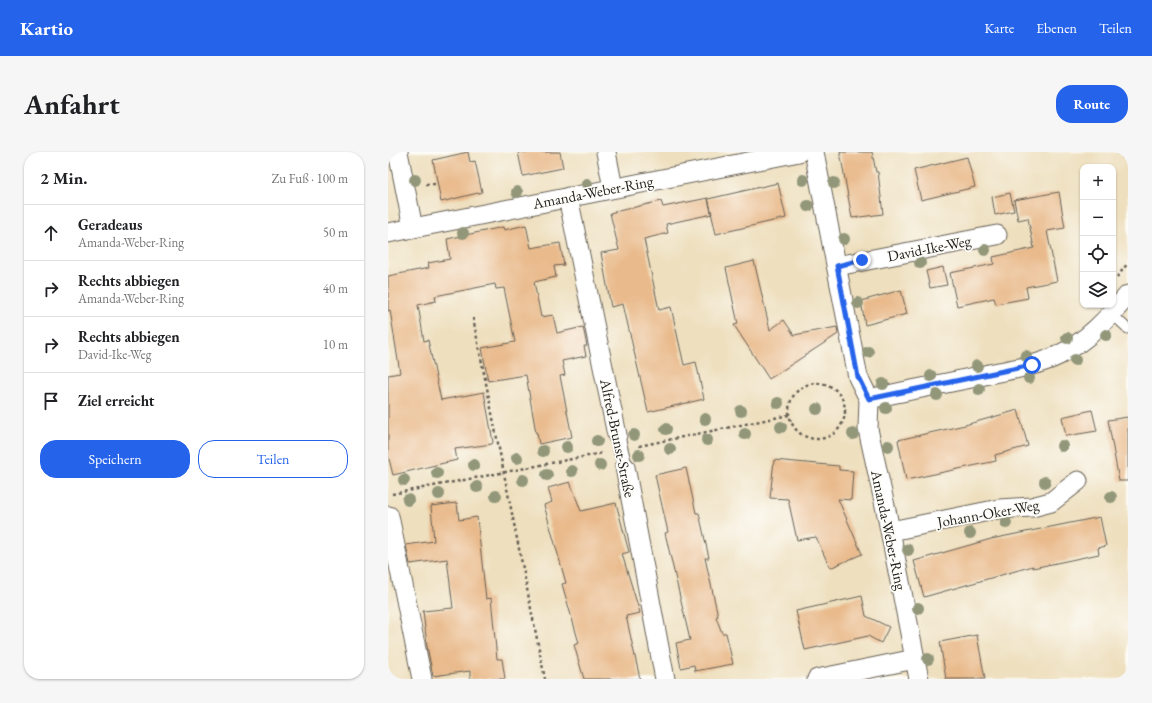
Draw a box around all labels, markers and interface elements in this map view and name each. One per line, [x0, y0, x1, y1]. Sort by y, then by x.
text: Kartio [20, 16, 73, 41]
text: Karte [985, 19, 1014, 37]
text: Ebenen [1036, 19, 1077, 37]
text: Teilen [1099, 19, 1132, 37]
button: Route [1056, 85, 1128, 123]
text: Anfahrt [24, 86, 120, 122]
map controls [1080, 164, 1116, 308]
button: + [1080, 164, 1116, 200]
text: 2 Min. [40, 167, 87, 189]
text: Zu Fuß · 100 m [271, 170, 348, 187]
street label: Amanda-Weber-Ring [530, 171, 655, 213]
button: − [1080, 200, 1116, 236]
text: Geradeaus [78, 215, 142, 234]
icon: ahead [40, 222, 62, 244]
text: 50 m [323, 224, 348, 241]
street label: David-Ike-Weg [886, 231, 973, 265]
text: Amanda-Weber-Ring [78, 234, 184, 251]
button: locate [1080, 236, 1116, 272]
route end [853, 251, 871, 269]
text: Rechts abbiegen [78, 271, 180, 290]
button: layers [1080, 272, 1116, 308]
icon: right [40, 278, 62, 300]
text: 40 m [323, 280, 348, 297]
text: Amanda-Weber-Ring [78, 290, 184, 307]
text: Rechts abbiegen [78, 327, 180, 346]
icon: right [40, 334, 62, 356]
text: 10 m [323, 336, 348, 353]
text: David-Ike-Weg [78, 346, 151, 363]
route start [1023, 356, 1041, 374]
street label: Alfred-Brunst-Straße [596, 376, 640, 499]
icon: arrive [40, 390, 62, 412]
text: Ziel erreicht [78, 391, 154, 410]
button: Speichern [40, 440, 190, 478]
button: Teilen [198, 440, 348, 478]
street label: Amanda-Weber-Ring [867, 467, 911, 592]
street label: Johann-Oker-Weg [934, 495, 1041, 532]

